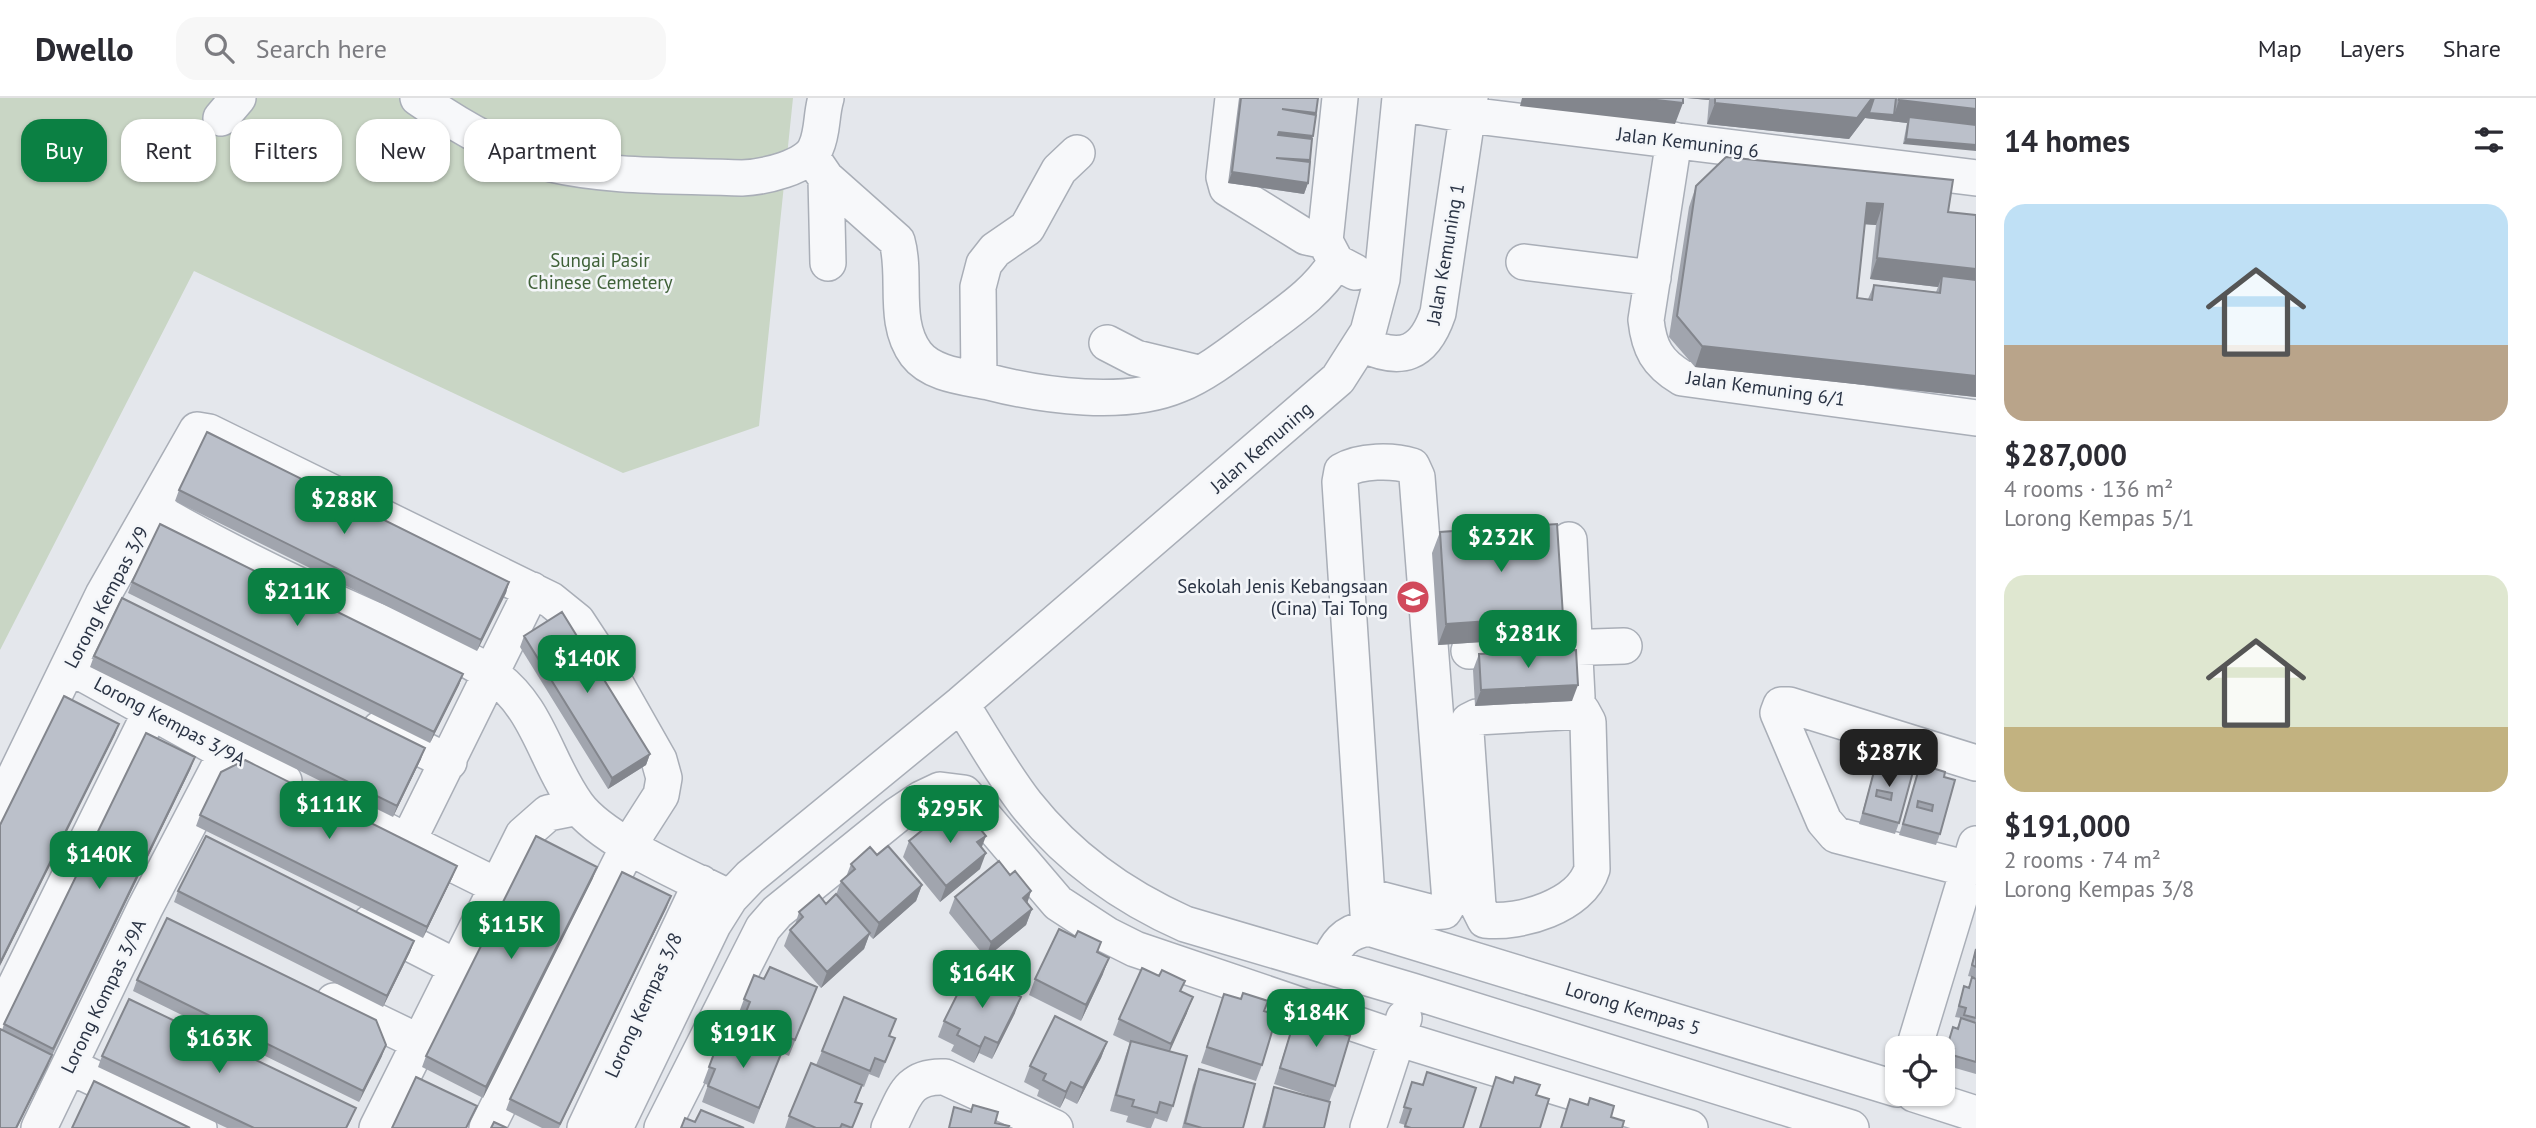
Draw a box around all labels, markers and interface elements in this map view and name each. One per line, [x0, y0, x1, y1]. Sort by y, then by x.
search box [176, 17, 666, 80]
text: Dwello [35, 27, 134, 70]
icon: search [200, 29, 238, 67]
text: Search here [256, 32, 387, 65]
text: Map [2258, 33, 2302, 64]
text: Layers [2340, 33, 2405, 64]
text: Share [2443, 33, 2501, 64]
chip: Buy [21, 119, 107, 182]
chip: Rent [121, 119, 216, 182]
chip: Filters [230, 119, 342, 182]
chip: New [356, 119, 450, 182]
chip: Apartment [464, 119, 621, 182]
street label: Jalan Kemuning 6 [1615, 121, 1760, 163]
text: 14 homes [2004, 121, 2130, 160]
icon: filters [2470, 121, 2508, 159]
street label: Jalan Kemuning 1 [1421, 182, 1469, 327]
park label: Sungai Pasir Chinese Cemetery [527, 248, 673, 294]
icon: home [2193, 249, 2319, 375]
street label: Jalan Kemuning 6/1 [1684, 365, 1847, 411]
street label: Jalan Kemuning [1204, 396, 1317, 499]
text: $287,000 [2004, 435, 2127, 474]
text: 4 rooms · 136 m² [2004, 474, 2173, 503]
pin: $288K [295, 476, 393, 536]
text: $288K [311, 484, 377, 513]
text: Lorong Kempas 5/1 [2004, 503, 2194, 532]
pin: $232K [1452, 514, 1550, 574]
street label: Lorong Kempas 3/9 [59, 522, 153, 672]
text: $232K [1468, 522, 1534, 551]
pin: $211K [248, 568, 346, 628]
place label: Sekolah Jenis Kebangsaan (Cina) Tai Tong [1177, 574, 1388, 620]
text: $211K [264, 576, 330, 605]
school or university icon: Sekolah Jenis Kebangsaan (Cina) Tai Tong [1394, 578, 1432, 616]
pin: $281K [1479, 610, 1577, 670]
text: $281K [1495, 618, 1561, 647]
icon: home [2193, 620, 2319, 746]
pin: $140K [538, 636, 636, 695]
text: $140K [554, 643, 620, 672]
street label: Lorong Kempas 3/9A [90, 671, 250, 771]
pin: $287K [1840, 730, 1938, 789]
text: $287K [1856, 737, 1922, 766]
pin: $111K [280, 782, 378, 841]
pin: $295K [901, 786, 999, 845]
text: $111K [296, 789, 362, 818]
text: $295K [917, 793, 983, 822]
text: $191,000 [2004, 806, 2131, 845]
pin: $140K [50, 832, 148, 891]
text: $140K [66, 839, 132, 868]
text: 2 rooms · 74 m² [2004, 845, 2161, 874]
text: Lorong Kempas 3/8 [2004, 874, 2194, 903]
pin: $115K [462, 902, 560, 961]
text: $115K [478, 909, 544, 938]
street label: Lorong Kompas 3/9A [55, 915, 151, 1077]
street label: Lorong Kempas 3/8 [599, 929, 687, 1081]
pin: $164K [933, 950, 1031, 1010]
text: $164K [949, 958, 1015, 987]
street label: Lorong Kempas 5 [1563, 976, 1703, 1040]
pin: $184K [1267, 990, 1365, 1049]
text: $184K [1283, 997, 1349, 1026]
pin: $191K [694, 1010, 792, 1070]
pin: $163K [170, 1016, 268, 1075]
text: $191K [710, 1018, 776, 1047]
text: $163K [186, 1023, 252, 1052]
map controls [1885, 1036, 1955, 1106]
button: locate [1885, 1036, 1955, 1106]

